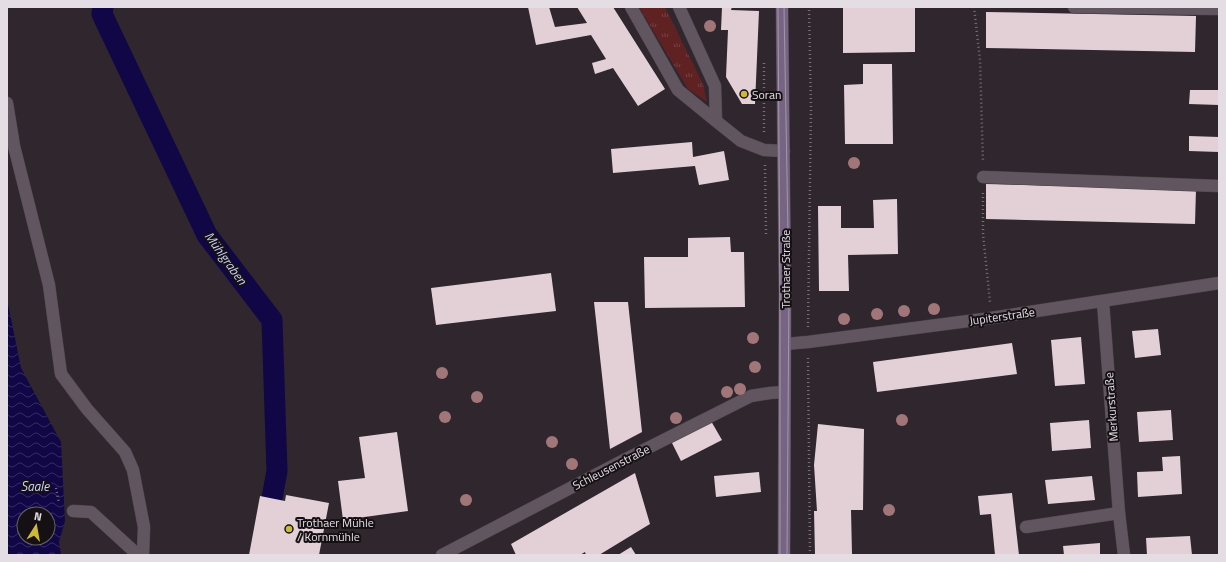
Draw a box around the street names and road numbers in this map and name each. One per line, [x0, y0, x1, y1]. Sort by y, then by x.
street label: Trothaer Straße [776, 230, 795, 308]
street label: Jupiterstraße [968, 302, 1036, 330]
street label: Merkurstraße [1099, 372, 1123, 442]
street label: Schleusenstraße [569, 439, 653, 495]

